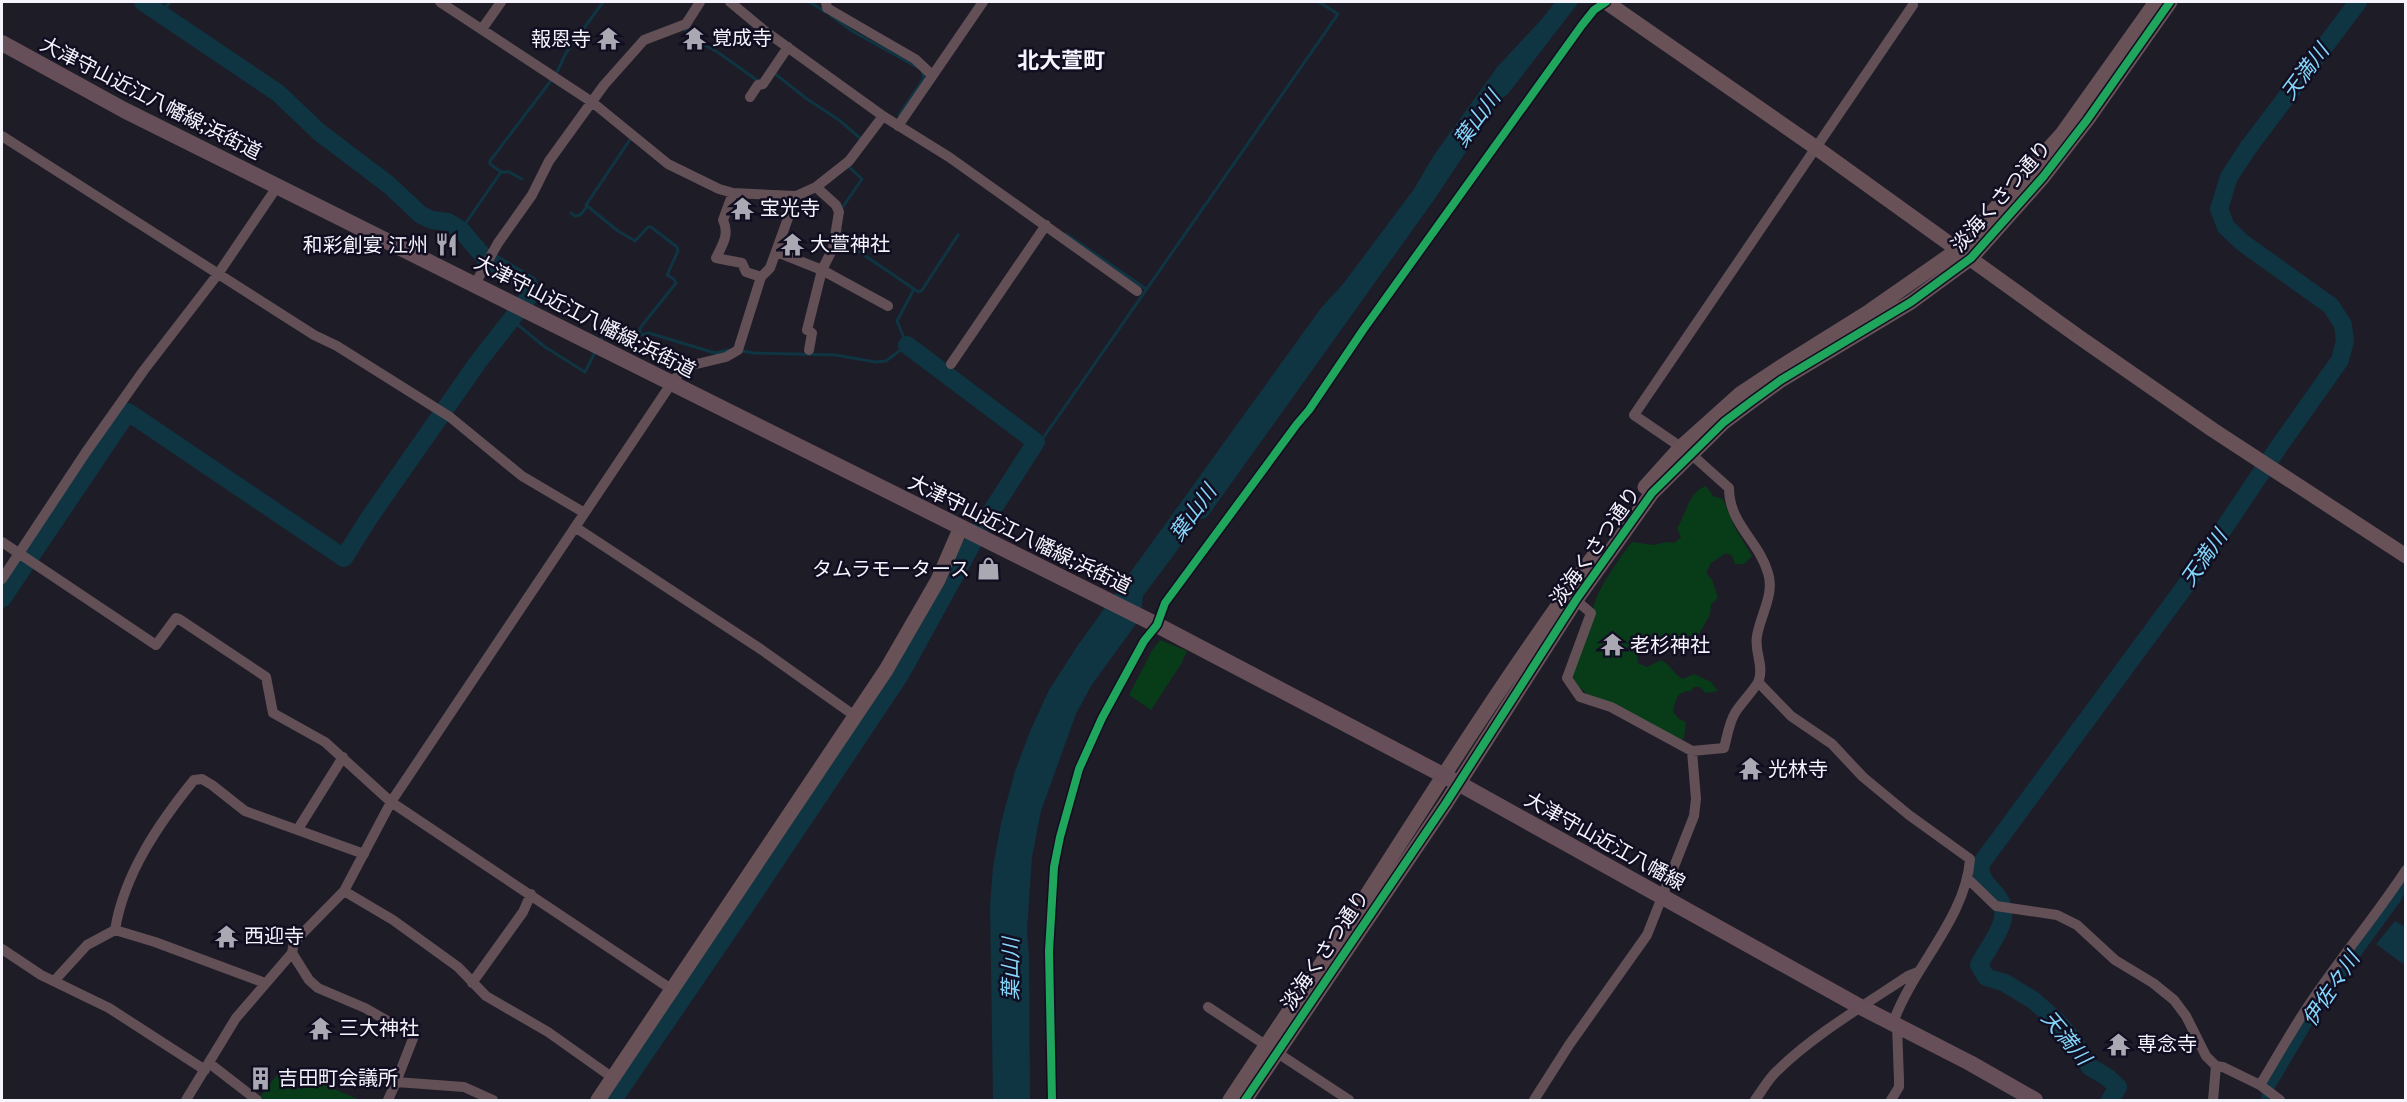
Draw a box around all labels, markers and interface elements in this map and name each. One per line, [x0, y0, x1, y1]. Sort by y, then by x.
temple icon: 覚成寺 [681, 25, 707, 51]
place label: 覚成寺 [712, 25, 772, 51]
place label: 報恩寺 [531, 26, 591, 52]
temple icon: 報恩寺 [596, 26, 622, 52]
street label: 大津守山近江八幡線;浜街道 [36, 31, 266, 165]
water label: 天満川 [2275, 37, 2336, 105]
district label: 北大萱町 [1017, 46, 1105, 74]
water label: 葉山川 [1447, 84, 1507, 152]
street label: 淡海くさつ通り [1945, 135, 2057, 257]
temple icon: 宝光寺 [729, 195, 755, 221]
place label: 宝光寺 [760, 195, 820, 221]
temple icon: 大萱神社 [779, 231, 805, 257]
place label: 大萱神社 [810, 231, 890, 257]
place label: 和彩創宴 江州 [303, 232, 428, 258]
restaurant icon: 和彩創宴 江州 [433, 232, 459, 258]
street label: 大津守山近江八幡線;浜街道 [470, 249, 700, 383]
street label: 大津守山近江八幡線;浜街道 [904, 469, 1136, 599]
water label: 葉山川 [1163, 478, 1223, 546]
street label: 淡海くさつ通り [1544, 481, 1646, 611]
water label: 天満川 [2174, 523, 2234, 591]
place label: タムラモータース [812, 556, 970, 582]
shop icon: タムラモータース [975, 556, 1001, 582]
temple icon: 老杉神社 [1599, 632, 1625, 658]
place label: 老杉神社 [1630, 632, 1710, 658]
temple icon: 光林寺 [1737, 756, 1763, 782]
place label: 光林寺 [1768, 756, 1828, 782]
street label: 大津守山近江八幡線 [1520, 786, 1690, 896]
street label: 淡海くさつ通り [1275, 885, 1375, 1015]
temple icon: 西迎寺 [213, 923, 239, 949]
place label: 西迎寺 [244, 923, 304, 949]
water label: 葉山川 [997, 936, 1024, 1001]
water label: 伊佐々川 [2296, 945, 2366, 1031]
water label: 天満川 [2036, 1005, 2098, 1072]
temple icon: 三大神社 [308, 1015, 334, 1041]
place label: 三大神社 [339, 1015, 419, 1041]
temple icon: 専念寺 [2106, 1031, 2132, 1057]
place label: 専念寺 [2137, 1031, 2197, 1057]
building icon: 吉田町会議所 [247, 1065, 273, 1091]
place label: 吉田町会議所 [278, 1065, 398, 1091]

